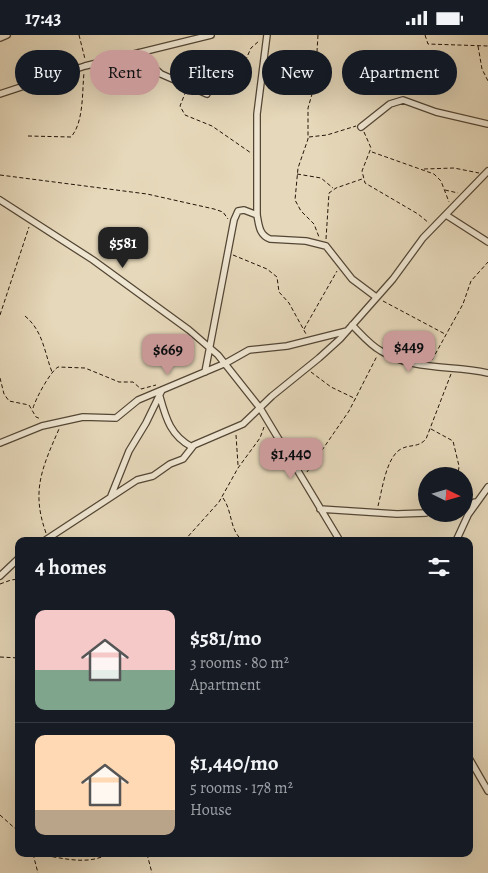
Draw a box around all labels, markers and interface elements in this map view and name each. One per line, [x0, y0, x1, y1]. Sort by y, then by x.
text: 17:43 [25, 5, 62, 31]
chip: Buy [15, 50, 80, 95]
chip: Rent [90, 50, 160, 95]
chip: Filters [170, 50, 252, 95]
chip: New [262, 50, 332, 95]
chip: Apartment [342, 50, 457, 95]
pin: $581 [93, 227, 153, 269]
text: $581 [109, 232, 137, 254]
pin: $449 [379, 331, 439, 373]
pin: $669 [138, 333, 198, 376]
text: $449 [394, 336, 424, 358]
text: $669 [153, 339, 183, 361]
pin: $1,440 [250, 437, 332, 480]
text: $1,440 [271, 443, 311, 465]
north arrow [418, 467, 472, 523]
map controls [418, 467, 473, 522]
text: 4 homes [35, 553, 107, 581]
icon: filters [425, 553, 453, 581]
text: $581/mo [190, 624, 262, 652]
icon: home [75, 630, 135, 690]
text: 3 rooms · 80 m² [190, 652, 289, 674]
text: Apartment [190, 674, 261, 696]
text: $1,440/mo [190, 749, 279, 777]
icon: home [75, 755, 135, 815]
text: 5 rooms · 178 m² [190, 777, 293, 799]
text: House [190, 799, 232, 821]

